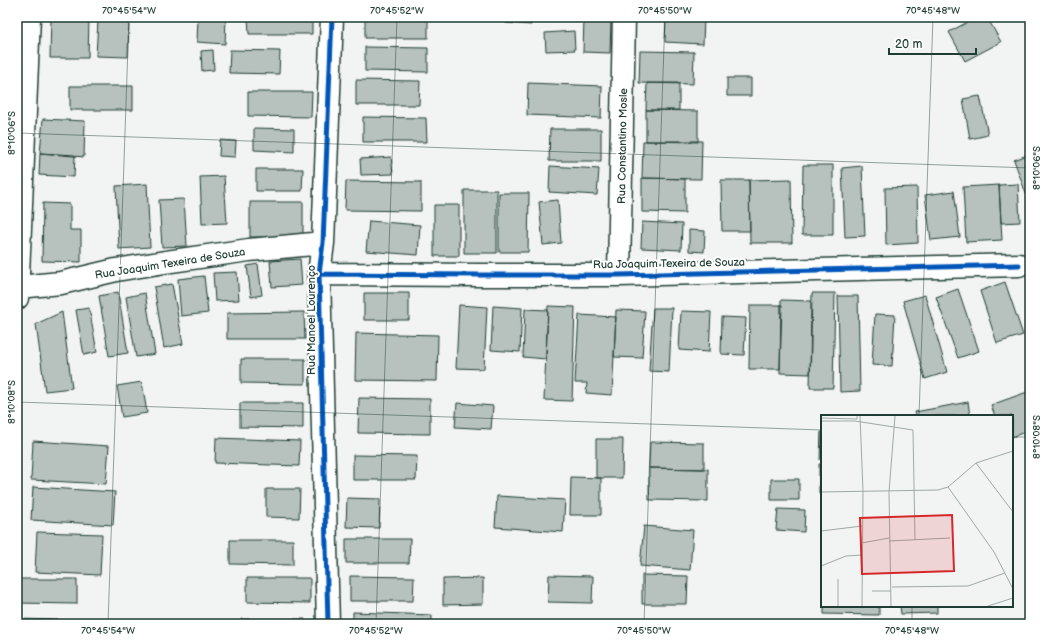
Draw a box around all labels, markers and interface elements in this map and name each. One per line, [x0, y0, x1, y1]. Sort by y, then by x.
text: 70°45'54"W [102, 5, 156, 17]
text: 70°45'52"W [370, 5, 424, 17]
text: 70°45'50"W [638, 5, 692, 17]
text: 70°45'48"W [906, 5, 960, 17]
scale bar [889, 30, 976, 56]
text: 20 m [895, 37, 922, 52]
street label: Rua Constantino Mosle [615, 88, 630, 204]
text: 8°10'06"S [6, 111, 18, 155]
text: 8°10'06"S [1031, 146, 1043, 190]
street label: Rua Joaquim Texeira de Souza [94, 245, 246, 282]
street label: Rua Joaquim Texeira de Souza [593, 256, 745, 271]
street label: Rua Manoel Lourenço [305, 265, 318, 375]
text: 8°10'08"S [6, 380, 18, 424]
inset map [821, 415, 1013, 607]
text: 8°10'08"S [1031, 415, 1043, 459]
text: 70°45'54"W [81, 625, 135, 637]
text: 70°45'52"W [349, 625, 403, 637]
text: 70°45'50"W [617, 625, 671, 637]
text: 70°45'48"W [885, 625, 939, 637]

